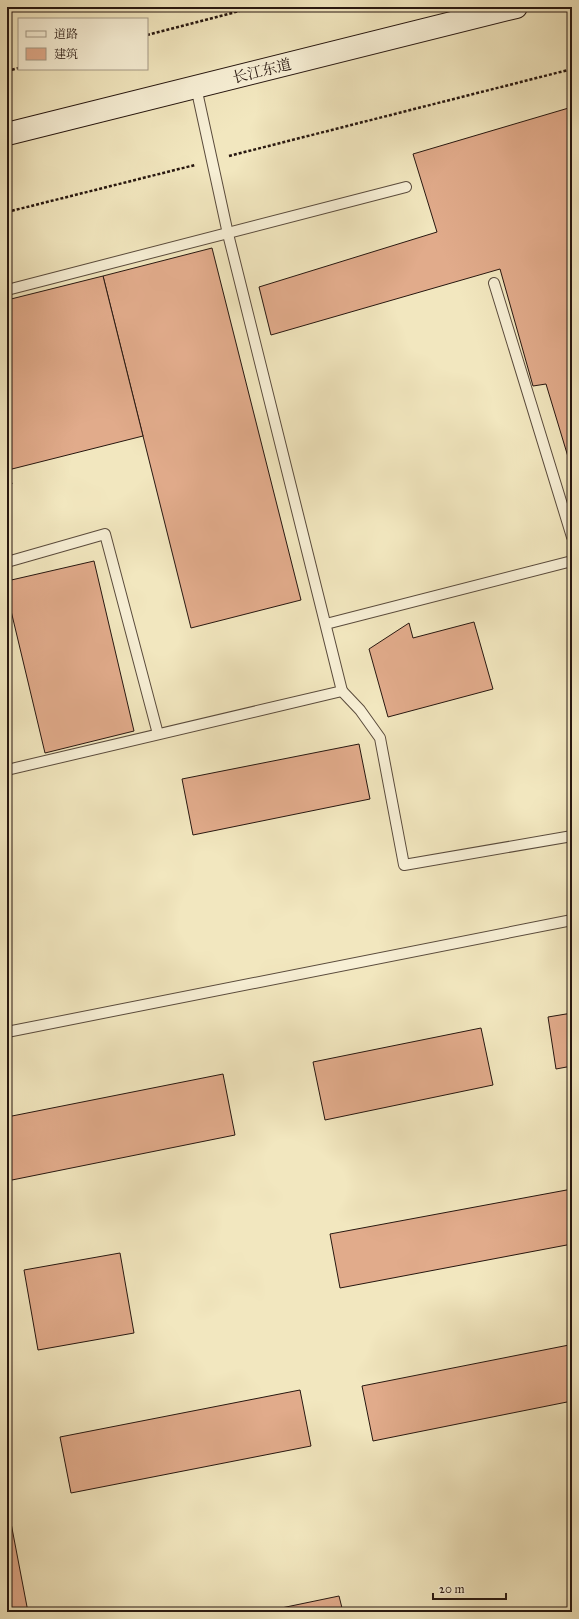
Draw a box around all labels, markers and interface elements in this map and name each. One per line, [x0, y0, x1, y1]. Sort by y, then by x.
legend [18, 18, 148, 70]
text: 道路 [54, 27, 78, 41]
text: 建筑 [54, 47, 78, 61]
street label: 长江东道 [231, 55, 293, 87]
scale bar [433, 1575, 506, 1601]
text: 20 m [439, 1582, 465, 1596]

